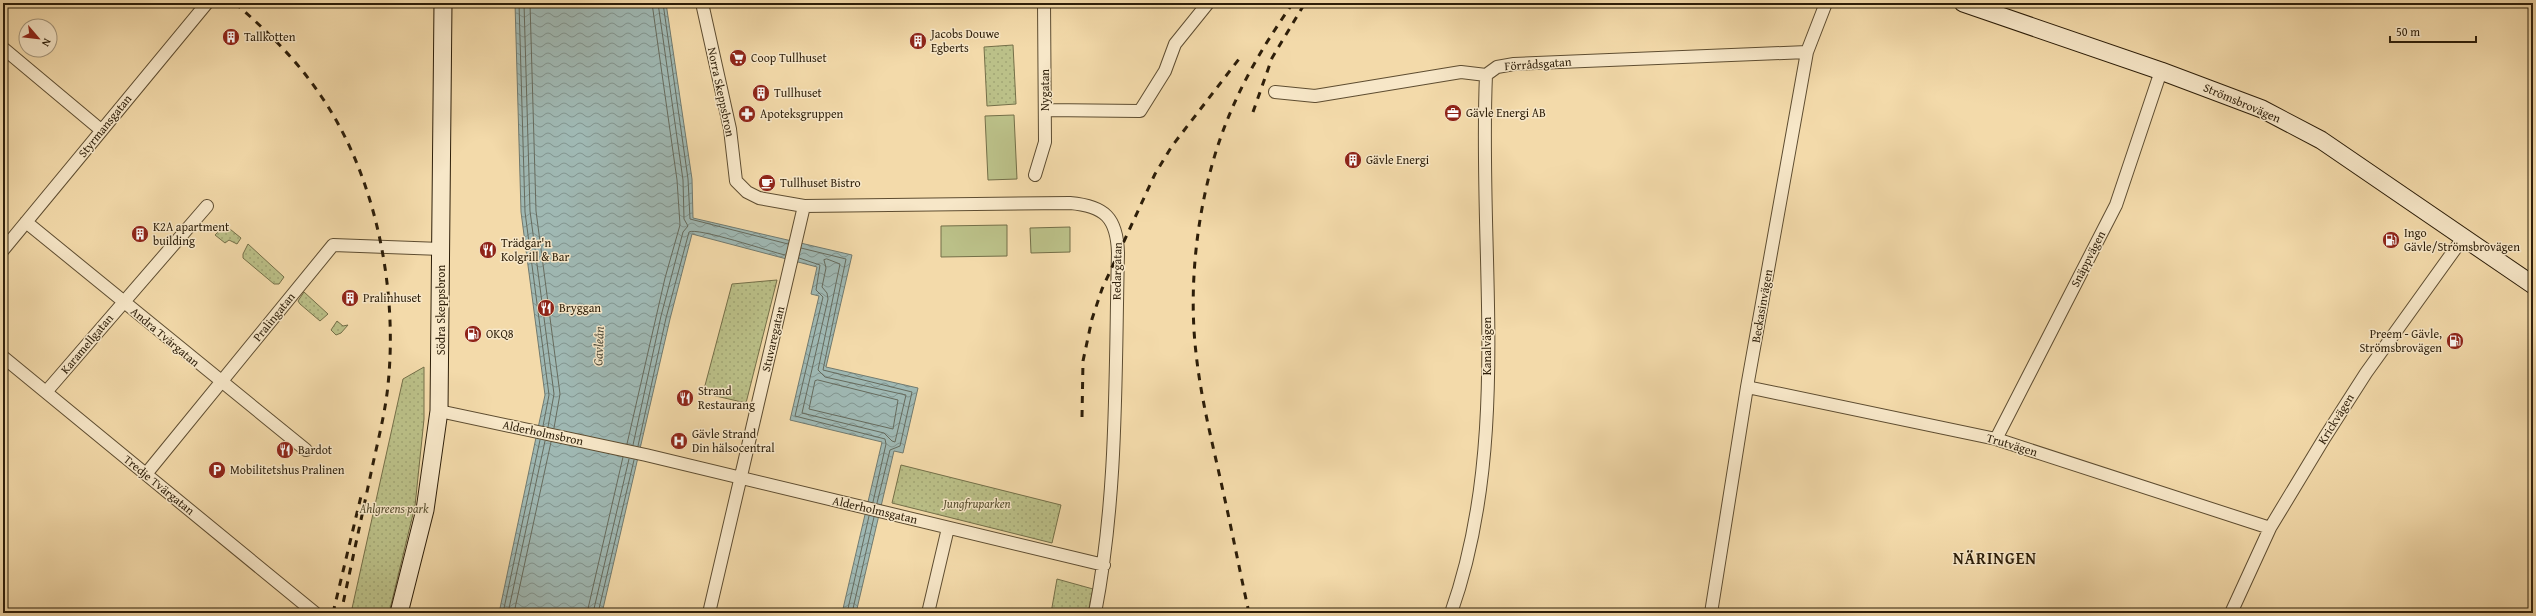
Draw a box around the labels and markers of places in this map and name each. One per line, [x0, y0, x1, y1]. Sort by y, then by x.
place label: Jacobs Douwe Egberts [929, 25, 1000, 56]
building icon: Tallkotten [221, 27, 241, 47]
place label: Tallkotten [244, 28, 296, 45]
building icon: Jacobs Douwe Egberts [908, 31, 928, 51]
supermarket icon: Coop Tullhuset [728, 48, 748, 68]
place label: Coop Tullhuset [751, 49, 827, 66]
building icon: Tullhuset [751, 83, 771, 103]
place label: Tullhuset [774, 84, 823, 101]
office icon: Gävle Energi AB [1443, 103, 1463, 123]
pharmacy icon: Apoteksgruppen [737, 104, 757, 124]
place label: Gävle Energi AB [1466, 104, 1546, 121]
place label: Apoteksgruppen [760, 105, 844, 122]
building icon: Gävle Energi [1343, 150, 1363, 170]
place label: Gävle Energi [1366, 151, 1430, 168]
cafe icon: Tullhuset Bistro [757, 173, 777, 193]
place label: Tullhuset Bistro [780, 174, 861, 191]
place label: K2A apartment building [153, 218, 230, 249]
building icon: K2A apartment building [130, 224, 150, 244]
place label: Ingo Gävle/Strömsbrovägen [2404, 224, 2520, 255]
fuel station icon: Ingo Gävle/Strömsbrovägen [2381, 230, 2401, 250]
place label: Trädgår'n Kolgrill & Bar [501, 234, 569, 265]
restaurant icon: Trädgår'n Kolgrill & Bar [478, 240, 498, 260]
building icon: Pralinhuset [340, 288, 360, 308]
place label: Pralinhuset [363, 289, 422, 306]
restaurant icon: Bryggan [536, 298, 556, 318]
place label: Bryggan [559, 299, 601, 316]
fuel station icon: OKQ8 [463, 324, 483, 344]
place label: OKQ8 [486, 325, 514, 342]
place label: Preem - Gävle, Strömsbrovägen [2359, 325, 2442, 356]
fuel station icon: Preem - Gävle, Strömsbrovägen [2445, 331, 2465, 351]
place label: Strand Restaurang [698, 382, 755, 413]
restaurant icon: Strand Restaurang [675, 388, 695, 408]
place label: Gävle Strand Din hälsocentral [692, 425, 775, 456]
hospital icon: Gävle Strand Din hälsocentral [669, 431, 689, 451]
restaurant icon: Bardot [275, 440, 295, 460]
place label: Bardot [298, 441, 333, 458]
parking icon: Mobilitetshus Pralinen [207, 460, 227, 480]
place label: Mobilitetshus Pralinen [230, 461, 345, 478]

